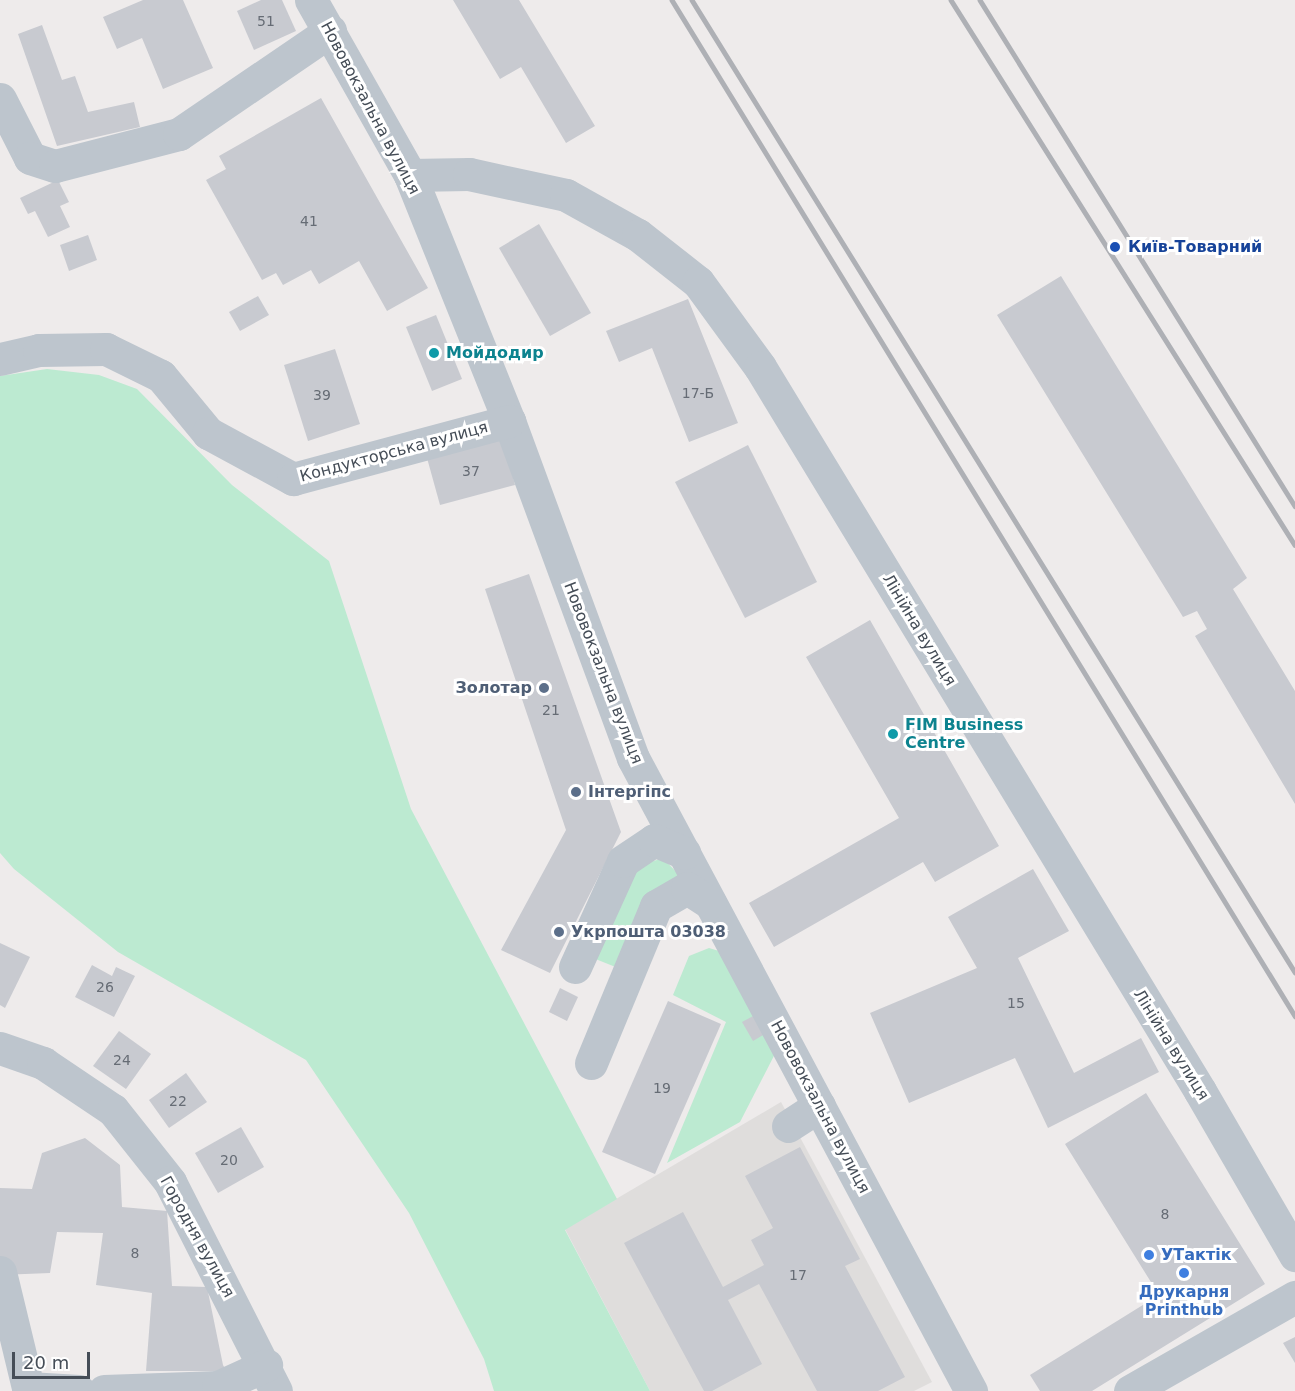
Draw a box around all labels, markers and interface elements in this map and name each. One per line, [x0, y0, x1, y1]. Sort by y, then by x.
house number: 51 [257, 13, 275, 29]
street label: Нововокзальна вулиця [316, 18, 424, 198]
house number: 41 [300, 213, 318, 229]
place label: Київ-Товарний [1128, 237, 1262, 257]
marker: Київ-Товарний [1106, 238, 1124, 256]
place label: Мойдодир [446, 343, 544, 363]
marker: Мойдодир [427, 346, 441, 360]
house number: 17-Б [682, 385, 714, 401]
house number: 39 [313, 387, 331, 403]
street label: Кондукторська вулиця [298, 418, 490, 486]
house number: 37 [462, 463, 480, 479]
street label: Лінійна вулиця [878, 571, 960, 689]
street label: Нововокзальна вулиця [559, 579, 647, 767]
place label: Золотар [455, 678, 532, 698]
marker: Золотар [537, 681, 551, 695]
house number: 21 [542, 702, 560, 718]
place label: FIM Business Centre [905, 715, 1023, 753]
marker: FIM Business Centre [886, 727, 900, 741]
place label: Інтергіпс [588, 782, 671, 802]
marker: Інтергіпс [569, 785, 583, 799]
place label: Укрпошта 03038 [571, 922, 726, 942]
marker: Укрпошта 03038 [552, 925, 566, 939]
house number: 26 [96, 979, 114, 995]
street label: Лінійна вулиця [1129, 986, 1213, 1104]
house number: 15 [1007, 995, 1025, 1011]
street label: Нововокзальна вулиця [766, 1017, 874, 1197]
house number: 24 [113, 1052, 131, 1068]
house number: 19 [653, 1080, 671, 1096]
house number: 22 [169, 1093, 187, 1109]
house number: 20 [220, 1152, 238, 1168]
street label: Городня вулиця [156, 1173, 238, 1301]
house number: 8 [1161, 1206, 1169, 1222]
house number: 8 [131, 1245, 139, 1261]
place label: УТактік [1161, 1245, 1232, 1265]
marker: УТактік [1142, 1248, 1156, 1262]
marker: Друкарня Printhub [1177, 1266, 1191, 1280]
house number: 17 [789, 1267, 807, 1283]
place label: Друкарня Printhub [1139, 1282, 1229, 1320]
scale bar [15, 1340, 93, 1378]
text: 20 m [23, 1352, 69, 1373]

